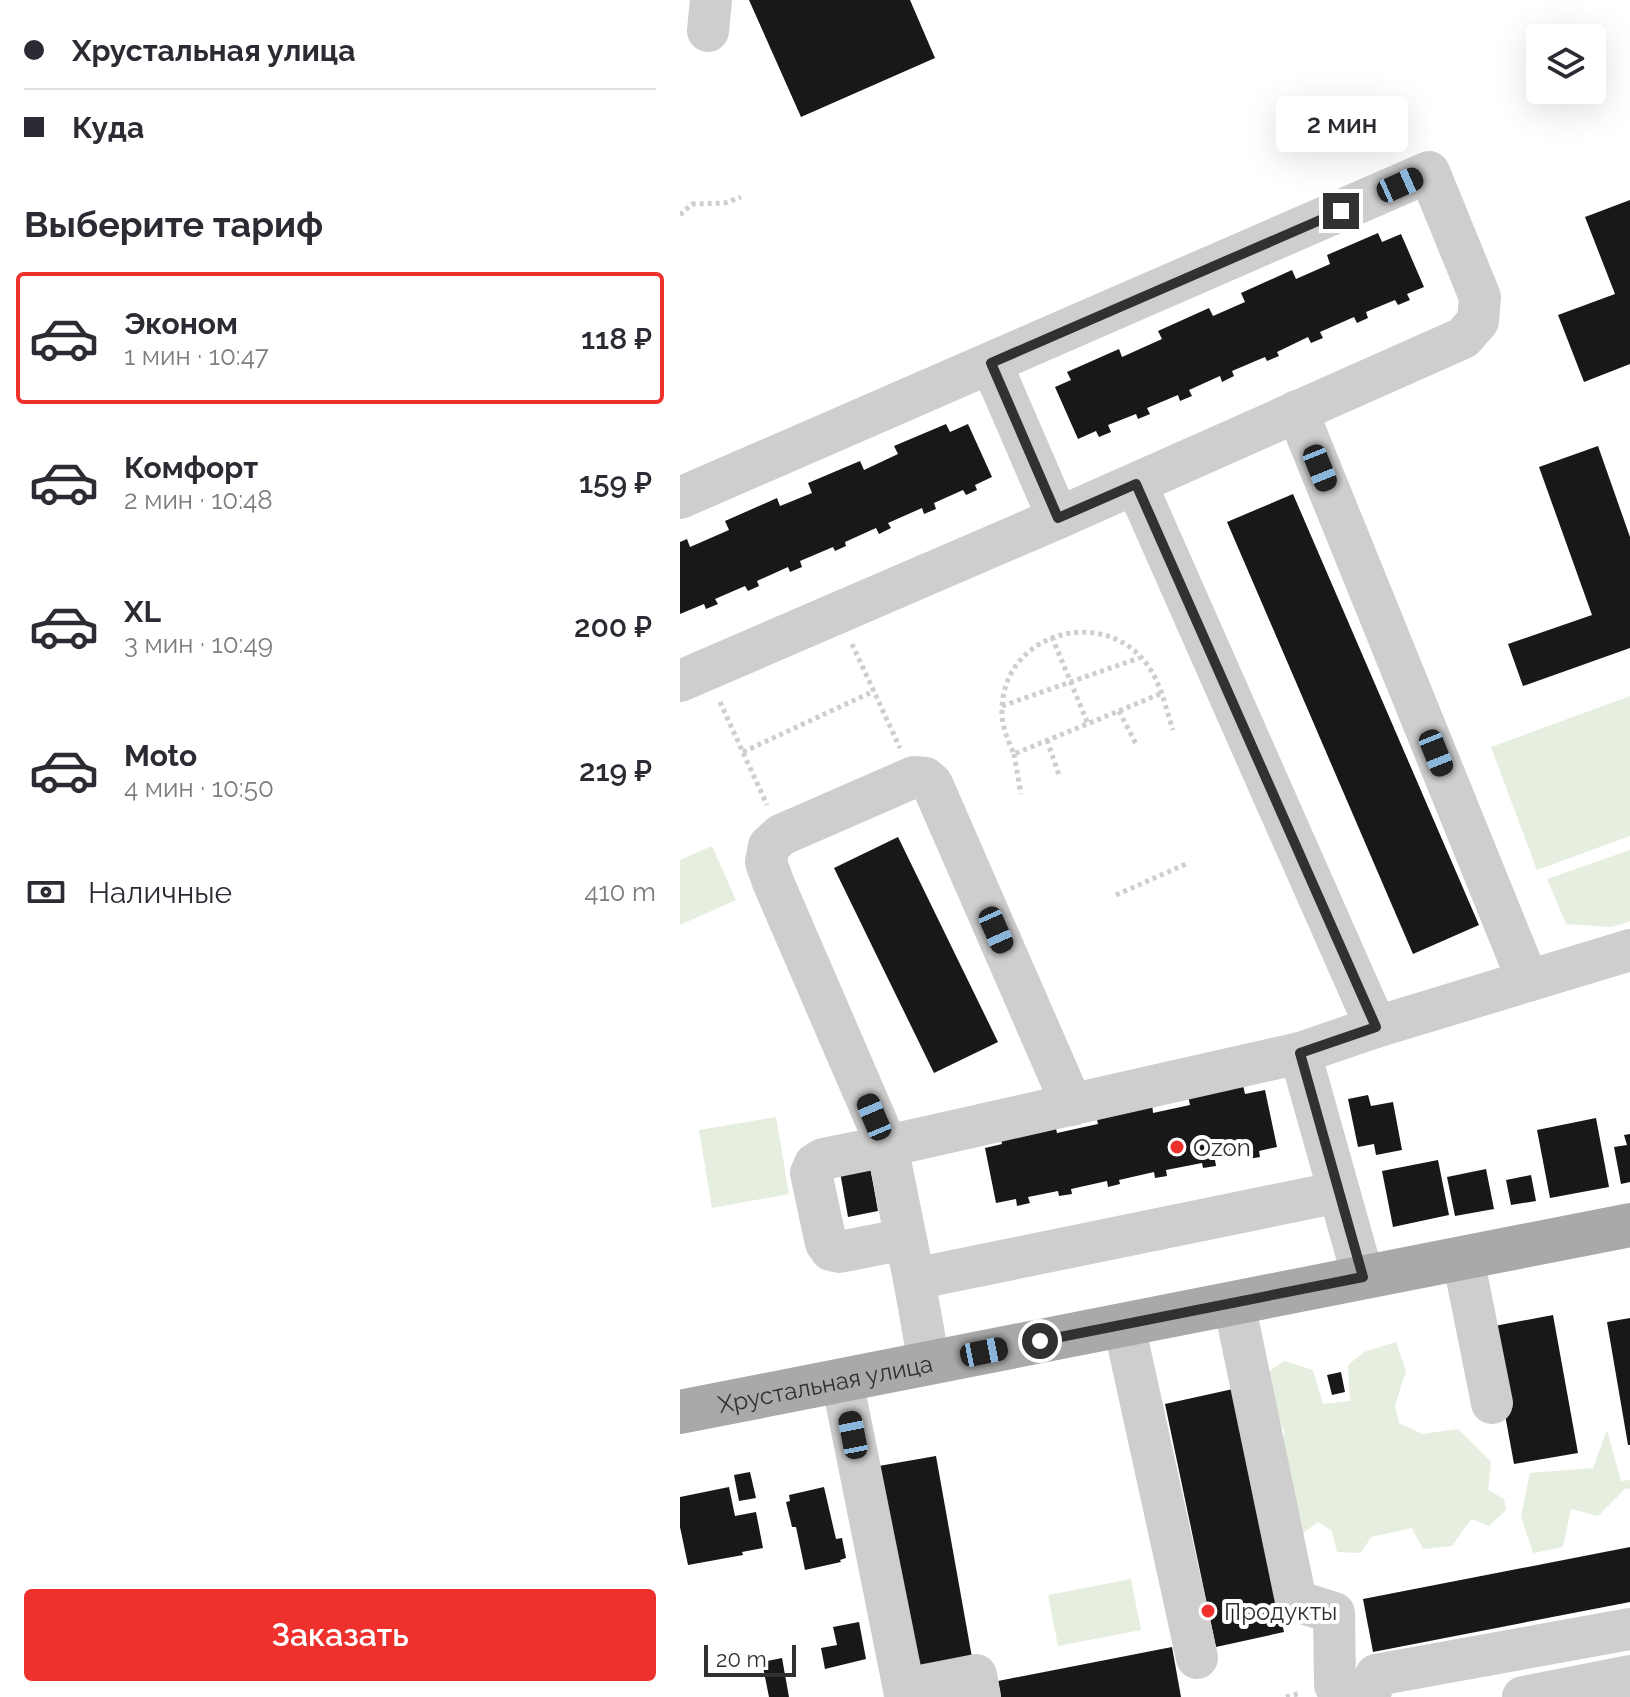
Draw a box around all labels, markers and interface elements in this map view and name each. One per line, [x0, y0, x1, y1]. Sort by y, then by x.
map controls [1526, 24, 1606, 104]
button: layers [1526, 24, 1606, 104]
text: Хрустальная улица [72, 33, 355, 68]
callout: 2 мин [1275, 95, 1407, 151]
text: 2 мин [1307, 109, 1377, 139]
text: Куда [72, 110, 144, 145]
car [1373, 164, 1427, 206]
route end [1323, 193, 1359, 229]
text: Выберите тариф [24, 203, 323, 245]
icon: car [28, 302, 100, 374]
text: Эконом [124, 306, 238, 341]
text: 118 ₽ [581, 321, 652, 356]
text: 1 мин · 10:47 [124, 341, 269, 371]
car [1300, 441, 1340, 495]
icon: car [28, 446, 100, 518]
text: Комфорт [124, 450, 258, 485]
text: 159 ₽ [579, 465, 652, 500]
text: 2 мин · 10:48 [124, 485, 273, 515]
icon: car [28, 590, 100, 662]
text: XL [124, 594, 161, 629]
text: 200 ₽ [574, 609, 652, 644]
text: 3 мин · 10:49 [124, 629, 273, 659]
car [1416, 726, 1456, 780]
icon: car [28, 734, 100, 806]
text: Moto [124, 738, 197, 773]
text: 219 ₽ [579, 753, 652, 788]
text: 4 мин · 10:50 [124, 773, 274, 803]
icon: cash [24, 870, 68, 914]
text: Наличные [88, 875, 232, 910]
text: 410 m [584, 877, 656, 907]
car [975, 903, 1017, 957]
car [854, 1090, 894, 1144]
place label: Ozon [1193, 1133, 1251, 1162]
marker: Ozon [1168, 1138, 1186, 1156]
route start [1022, 1323, 1058, 1359]
car [958, 1336, 1010, 1368]
street label: Хрустальная улица [715, 1348, 935, 1419]
car [837, 1409, 869, 1461]
button: Заказать [24, 1589, 656, 1681]
place label: Продукты [1224, 1597, 1337, 1626]
marker: Продукты [1199, 1602, 1217, 1620]
scale bar [704, 1641, 796, 1677]
text: 20 m [716, 1646, 767, 1672]

